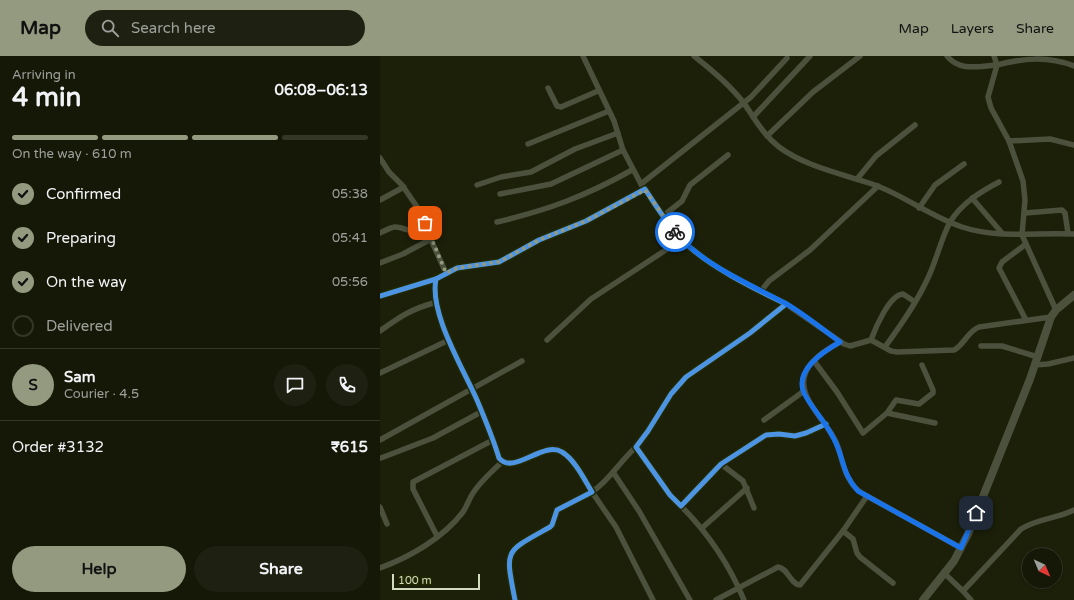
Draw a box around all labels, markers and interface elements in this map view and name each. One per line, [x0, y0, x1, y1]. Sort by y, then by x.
search box [85, 10, 365, 46]
text: Map [20, 17, 61, 39]
icon: search [99, 17, 121, 39]
text: Search here [131, 19, 215, 37]
text: Map [899, 20, 929, 37]
text: Layers [951, 20, 994, 37]
text: Share [1016, 20, 1054, 37]
text: Arriving in [12, 67, 76, 83]
text: 06:08–06:13 [275, 81, 368, 99]
text: 4 min [12, 82, 81, 113]
text: On the way · 610 m [12, 146, 132, 162]
icon: check [12, 183, 34, 205]
text: Confirmed [46, 185, 121, 203]
text: 05:38 [332, 186, 368, 202]
pin [408, 206, 442, 240]
icon: bag [414, 212, 436, 234]
courier [655, 212, 695, 252]
icon: bike [664, 221, 686, 243]
icon: check [12, 227, 34, 249]
text: Preparing [46, 229, 116, 247]
text: 05:41 [332, 230, 368, 246]
icon: check [12, 271, 34, 293]
text: On the way [46, 273, 126, 291]
text: 05:56 [332, 274, 368, 290]
text: Delivered [46, 317, 113, 335]
button: chat [274, 364, 316, 406]
button: phone [326, 364, 368, 406]
text: Sam [64, 368, 95, 386]
text: S [28, 376, 38, 394]
text: Courier · 4.5 [64, 386, 139, 402]
text: Order #3132 [12, 438, 104, 456]
text: ₹615 [331, 438, 368, 456]
pin [959, 496, 993, 530]
icon: home [965, 502, 987, 524]
button: Help [12, 546, 186, 592]
button: Share [194, 546, 368, 592]
north arrow [1022, 548, 1062, 588]
map controls [1022, 548, 1062, 588]
scale bar [392, 572, 480, 591]
text: 100 m [398, 574, 432, 587]

